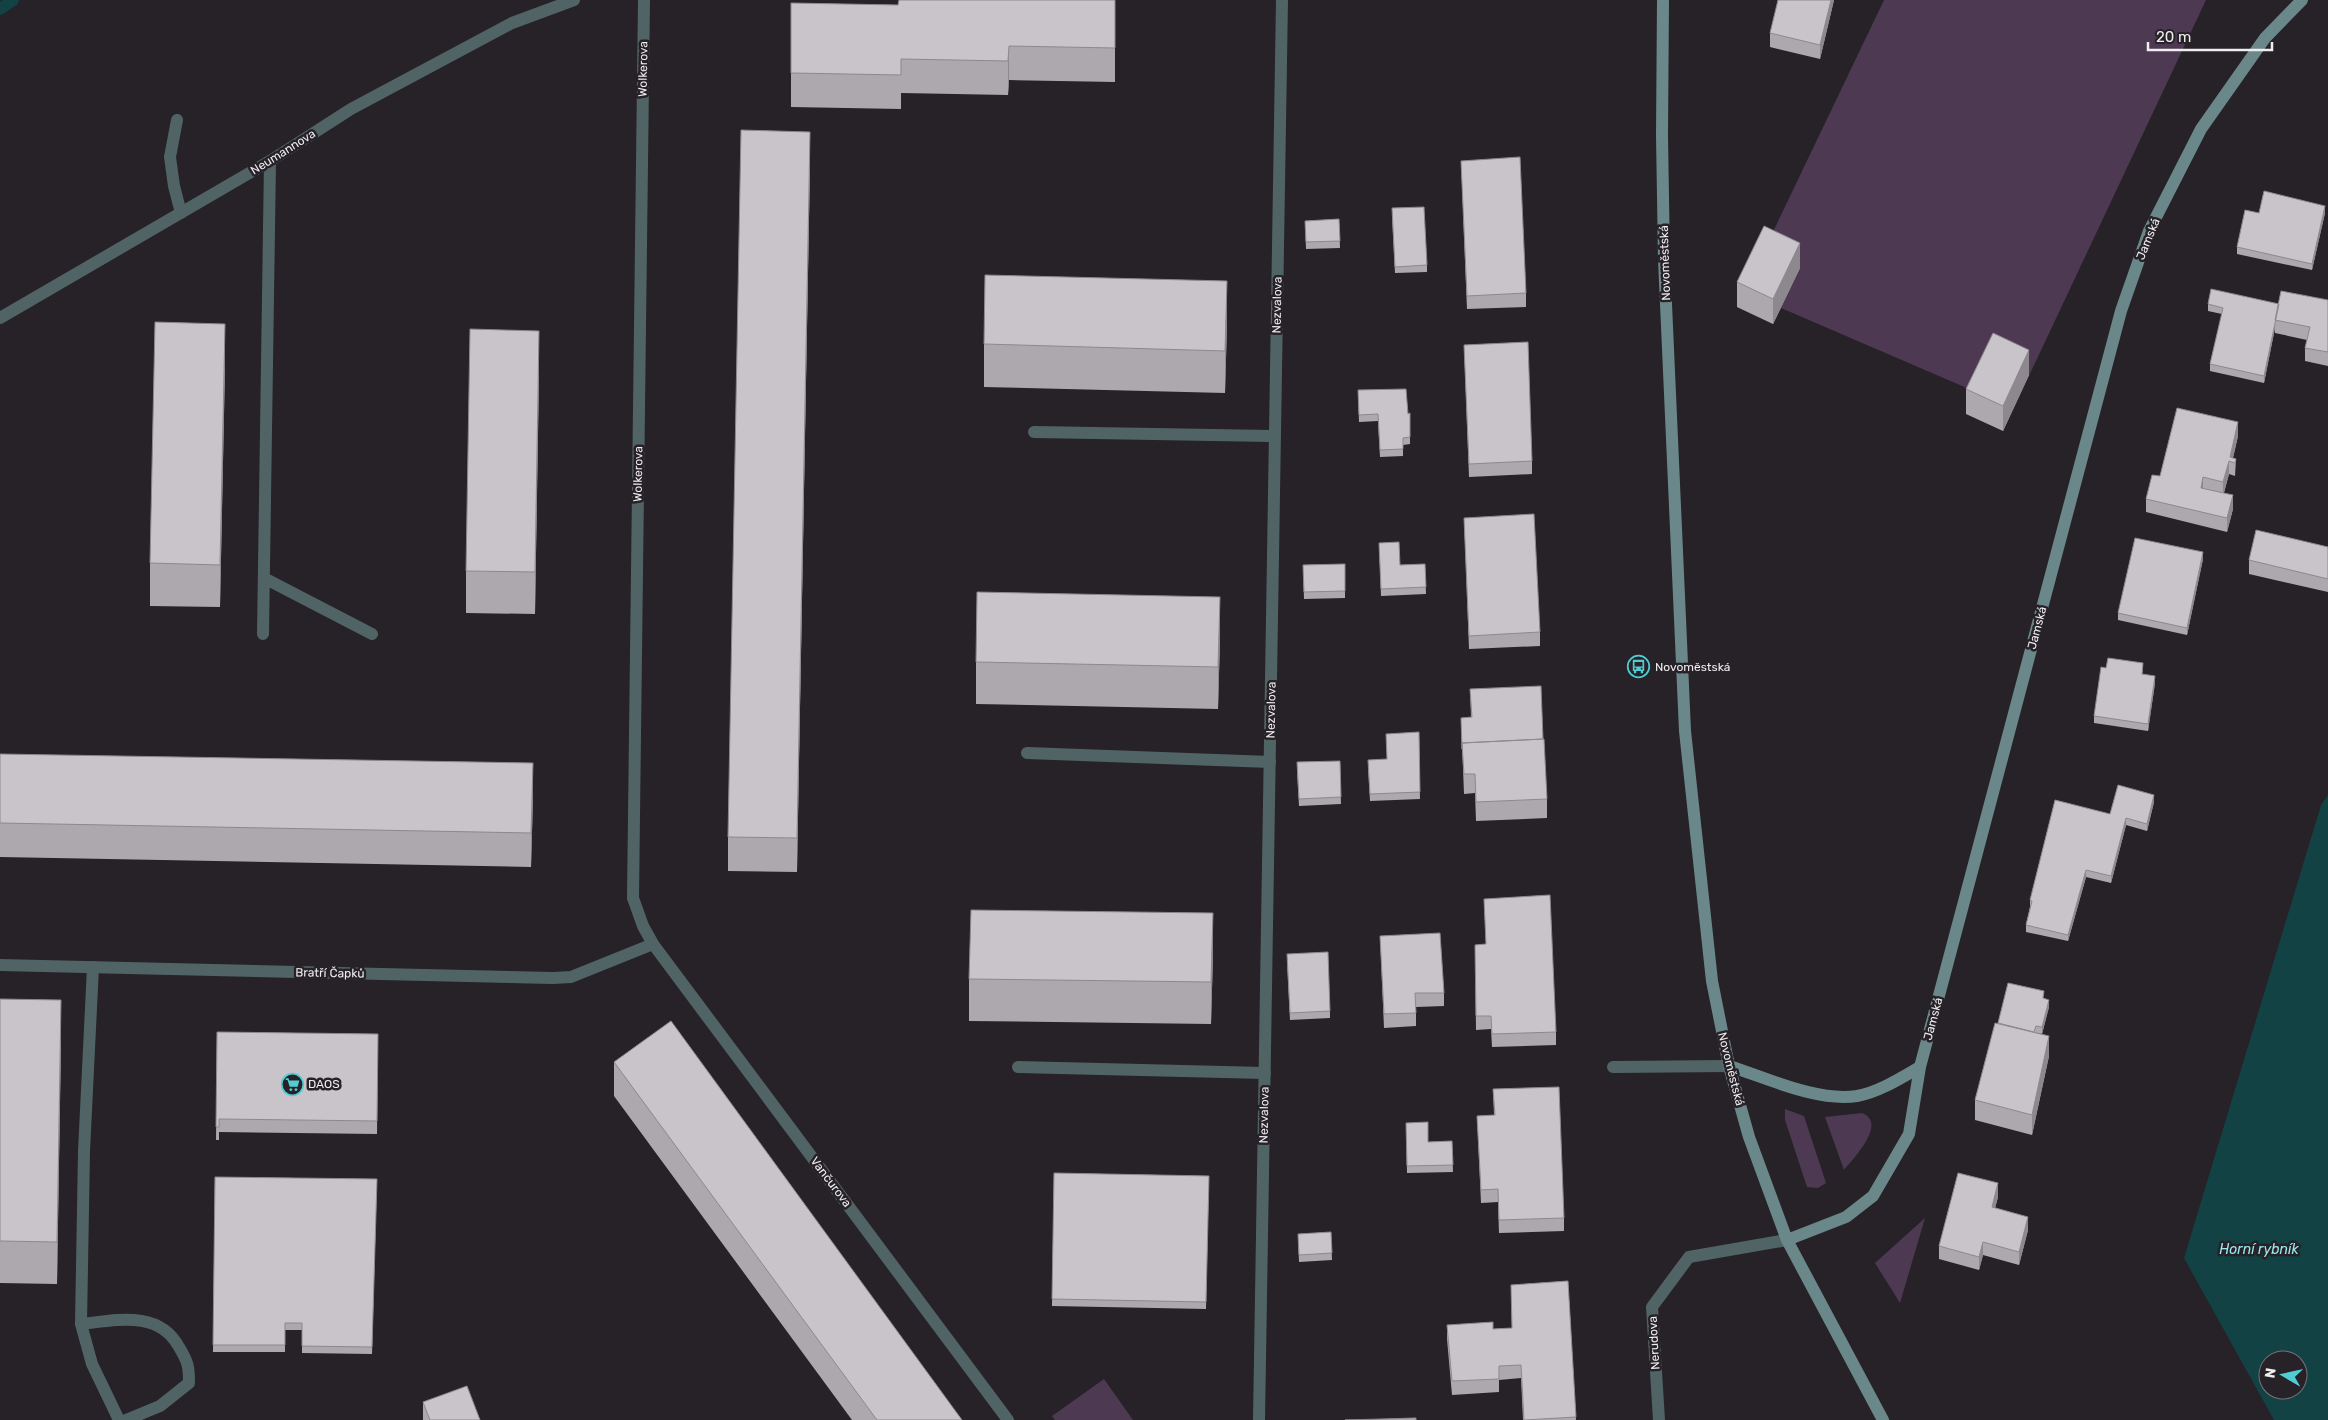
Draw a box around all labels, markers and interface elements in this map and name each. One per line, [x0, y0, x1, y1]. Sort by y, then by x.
scale bar [2148, 20, 2272, 52]
text: 20 m [2156, 28, 2191, 46]
street label: Wolkerova [636, 41, 650, 97]
street label: Neumannova [248, 127, 318, 177]
street label: Jamská [2133, 216, 2163, 262]
street label: Novoměstská [1657, 225, 1673, 301]
street label: Nezvalova [1270, 276, 1284, 334]
street label: Wolkerova [631, 446, 645, 502]
street label: Jamská [2025, 605, 2049, 651]
bus stop icon: Novoměstská [1627, 655, 1651, 679]
place label: Novoměstská [1655, 660, 1730, 674]
street label: Nezvalova [1264, 681, 1278, 739]
street label: Bratří Čapků [295, 965, 365, 981]
street label: Jamská [1921, 996, 1945, 1042]
street label: Novoměstská [1715, 1031, 1747, 1107]
supermarket icon: DAOS [280, 1072, 304, 1096]
place label: DAOS [308, 1077, 340, 1091]
street label: Nezvalova [1257, 1086, 1271, 1144]
street label: Vančurova [808, 1154, 854, 1210]
water label: Horní rybník [2219, 1241, 2299, 1258]
street label: Nerudova [1646, 1316, 1662, 1370]
north arrow [2258, 1350, 2308, 1400]
text: N [2261, 1367, 2280, 1379]

